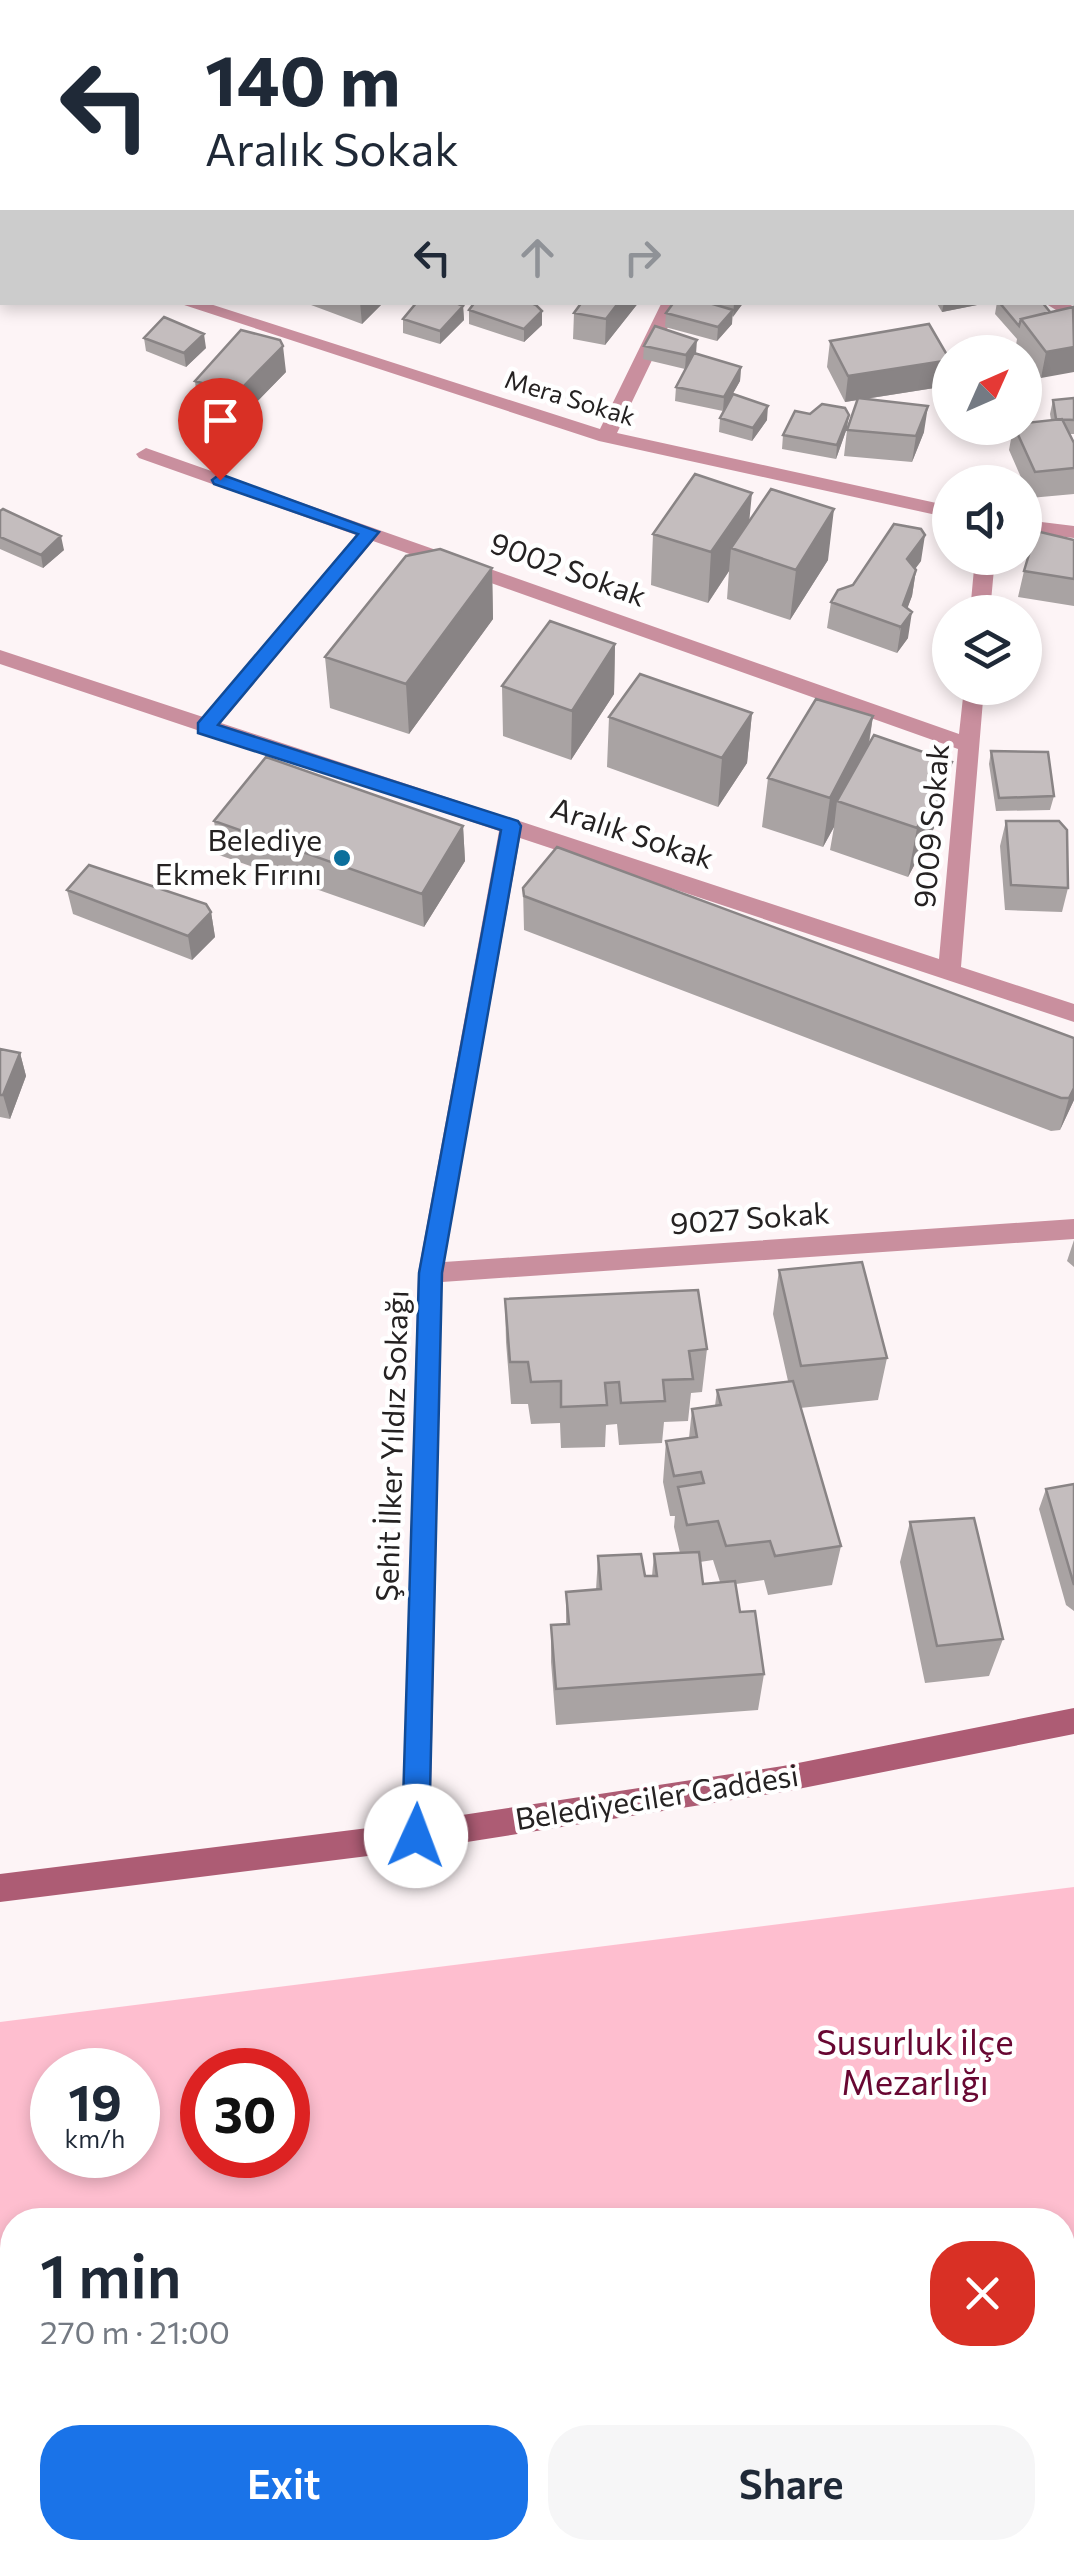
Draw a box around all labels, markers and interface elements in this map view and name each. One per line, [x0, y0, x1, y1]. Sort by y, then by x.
text: 140 m [205, 35, 401, 120]
icon: left [40, 40, 170, 170]
text: Aralık Sokak [205, 120, 459, 175]
icon: left [405, 230, 460, 285]
icon: ahead [510, 230, 565, 285]
icon: right [615, 230, 670, 285]
north arrow [932, 335, 1042, 445]
map controls [932, 335, 1042, 705]
street label: Mera Sokak [502, 363, 639, 431]
pin [178, 378, 263, 481]
icon: arrive [193, 393, 248, 448]
button: sound [932, 465, 1042, 575]
street label: 9002 Sokak [486, 522, 652, 613]
button: layers [932, 595, 1042, 705]
street label: 9009 Sokak [904, 742, 955, 910]
street label: Aralık Sokak [547, 788, 719, 875]
place label: Belediye Ekmek Fırını [155, 820, 322, 891]
marker: Belediye Ekmek Fırını [331, 847, 353, 869]
street label: 9027 Sokak [669, 1192, 831, 1241]
street label: Şehit İlker Yıldız Sokağı [367, 1290, 414, 1602]
street label: Belediyeciler Caddesi [512, 1755, 801, 1836]
position arrow [364, 1784, 468, 1888]
park label: Susurluk ilçe Mezarlığı [816, 2019, 1014, 2102]
speed limit sign: 30 [180, 2048, 310, 2178]
text: 19 [68, 2070, 122, 2131]
text: km/h [65, 2123, 125, 2153]
text: 1 min [40, 2237, 181, 2310]
button: close [930, 2241, 1035, 2346]
text: 270 m · 21:00 [40, 2311, 230, 2351]
button: Exit [40, 2425, 528, 2540]
button: Share [548, 2425, 1035, 2540]

